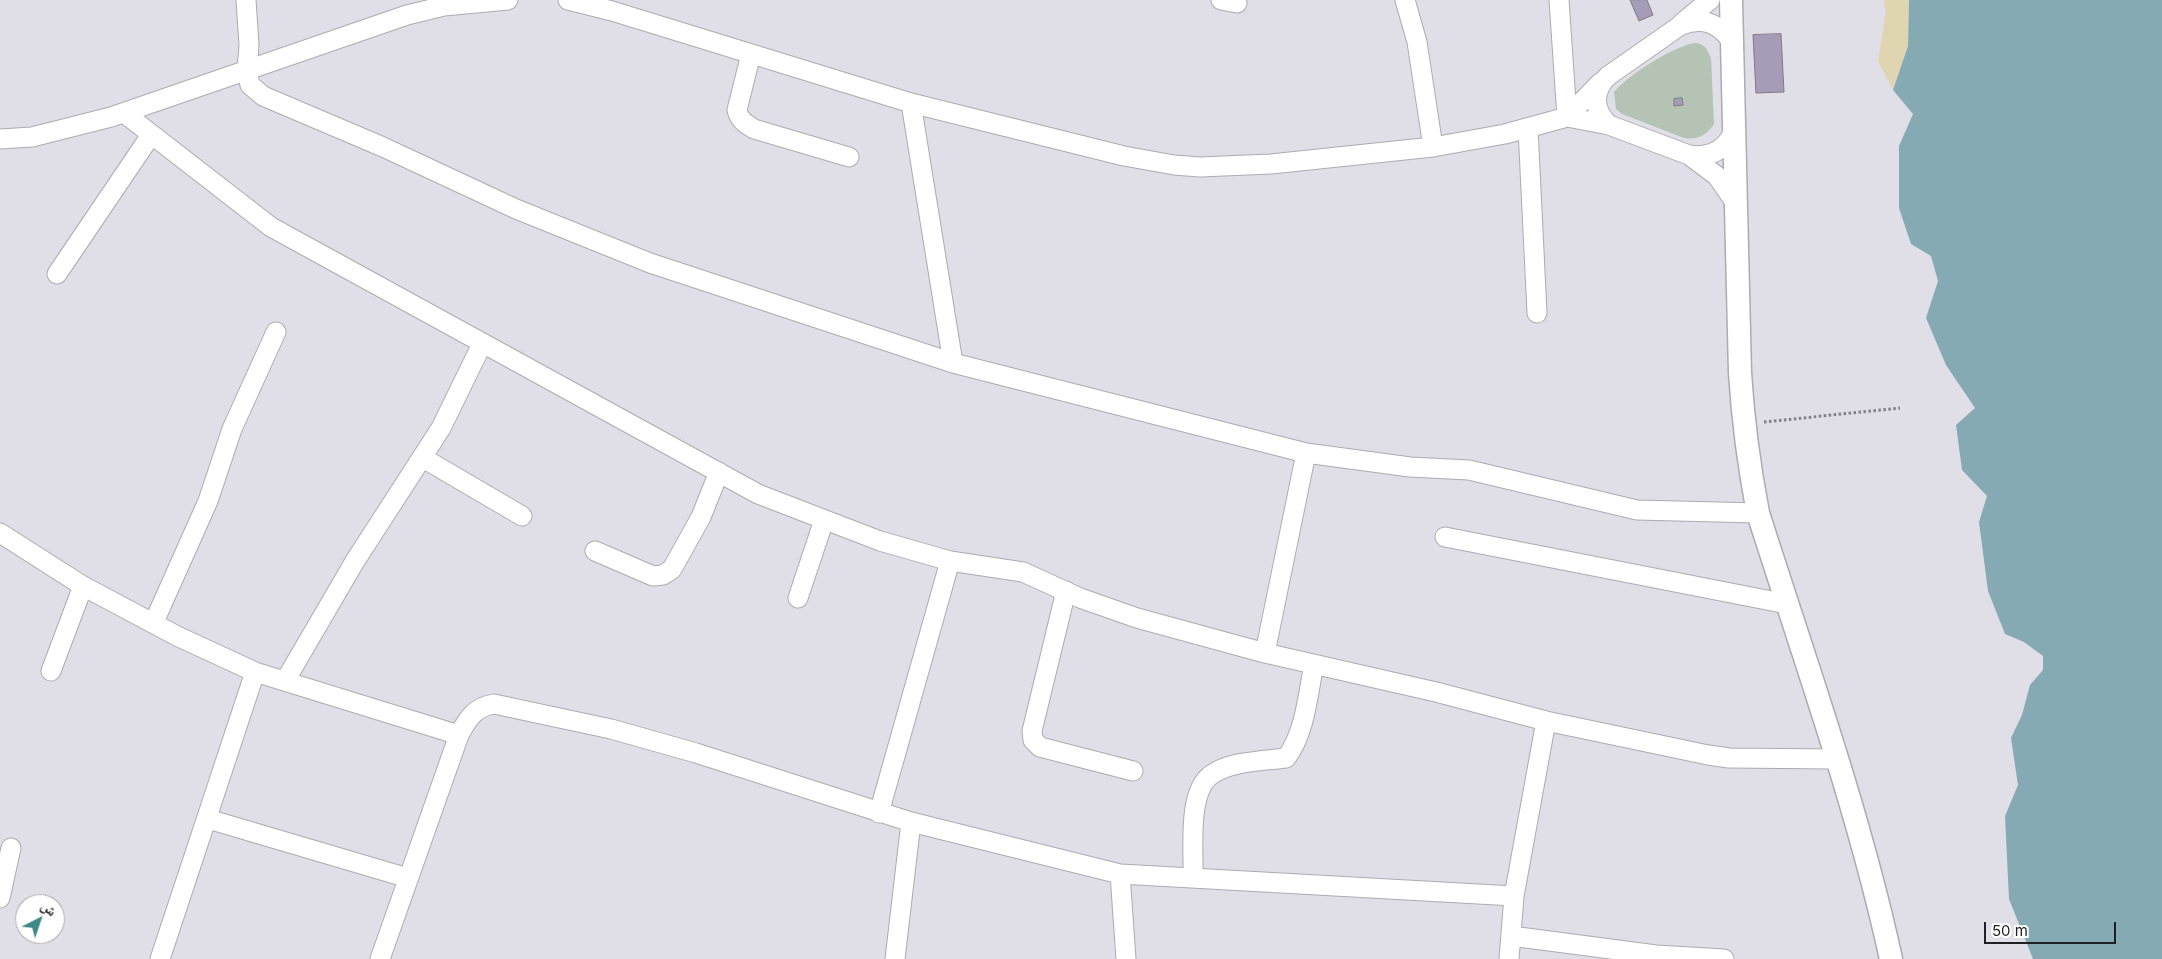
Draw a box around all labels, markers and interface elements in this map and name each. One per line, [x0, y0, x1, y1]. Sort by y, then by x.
north arrow [15, 894, 65, 944]
text: ش [38, 897, 61, 919]
scale bar [1987, 912, 2120, 944]
text: 50 m [1992, 921, 2028, 940]

